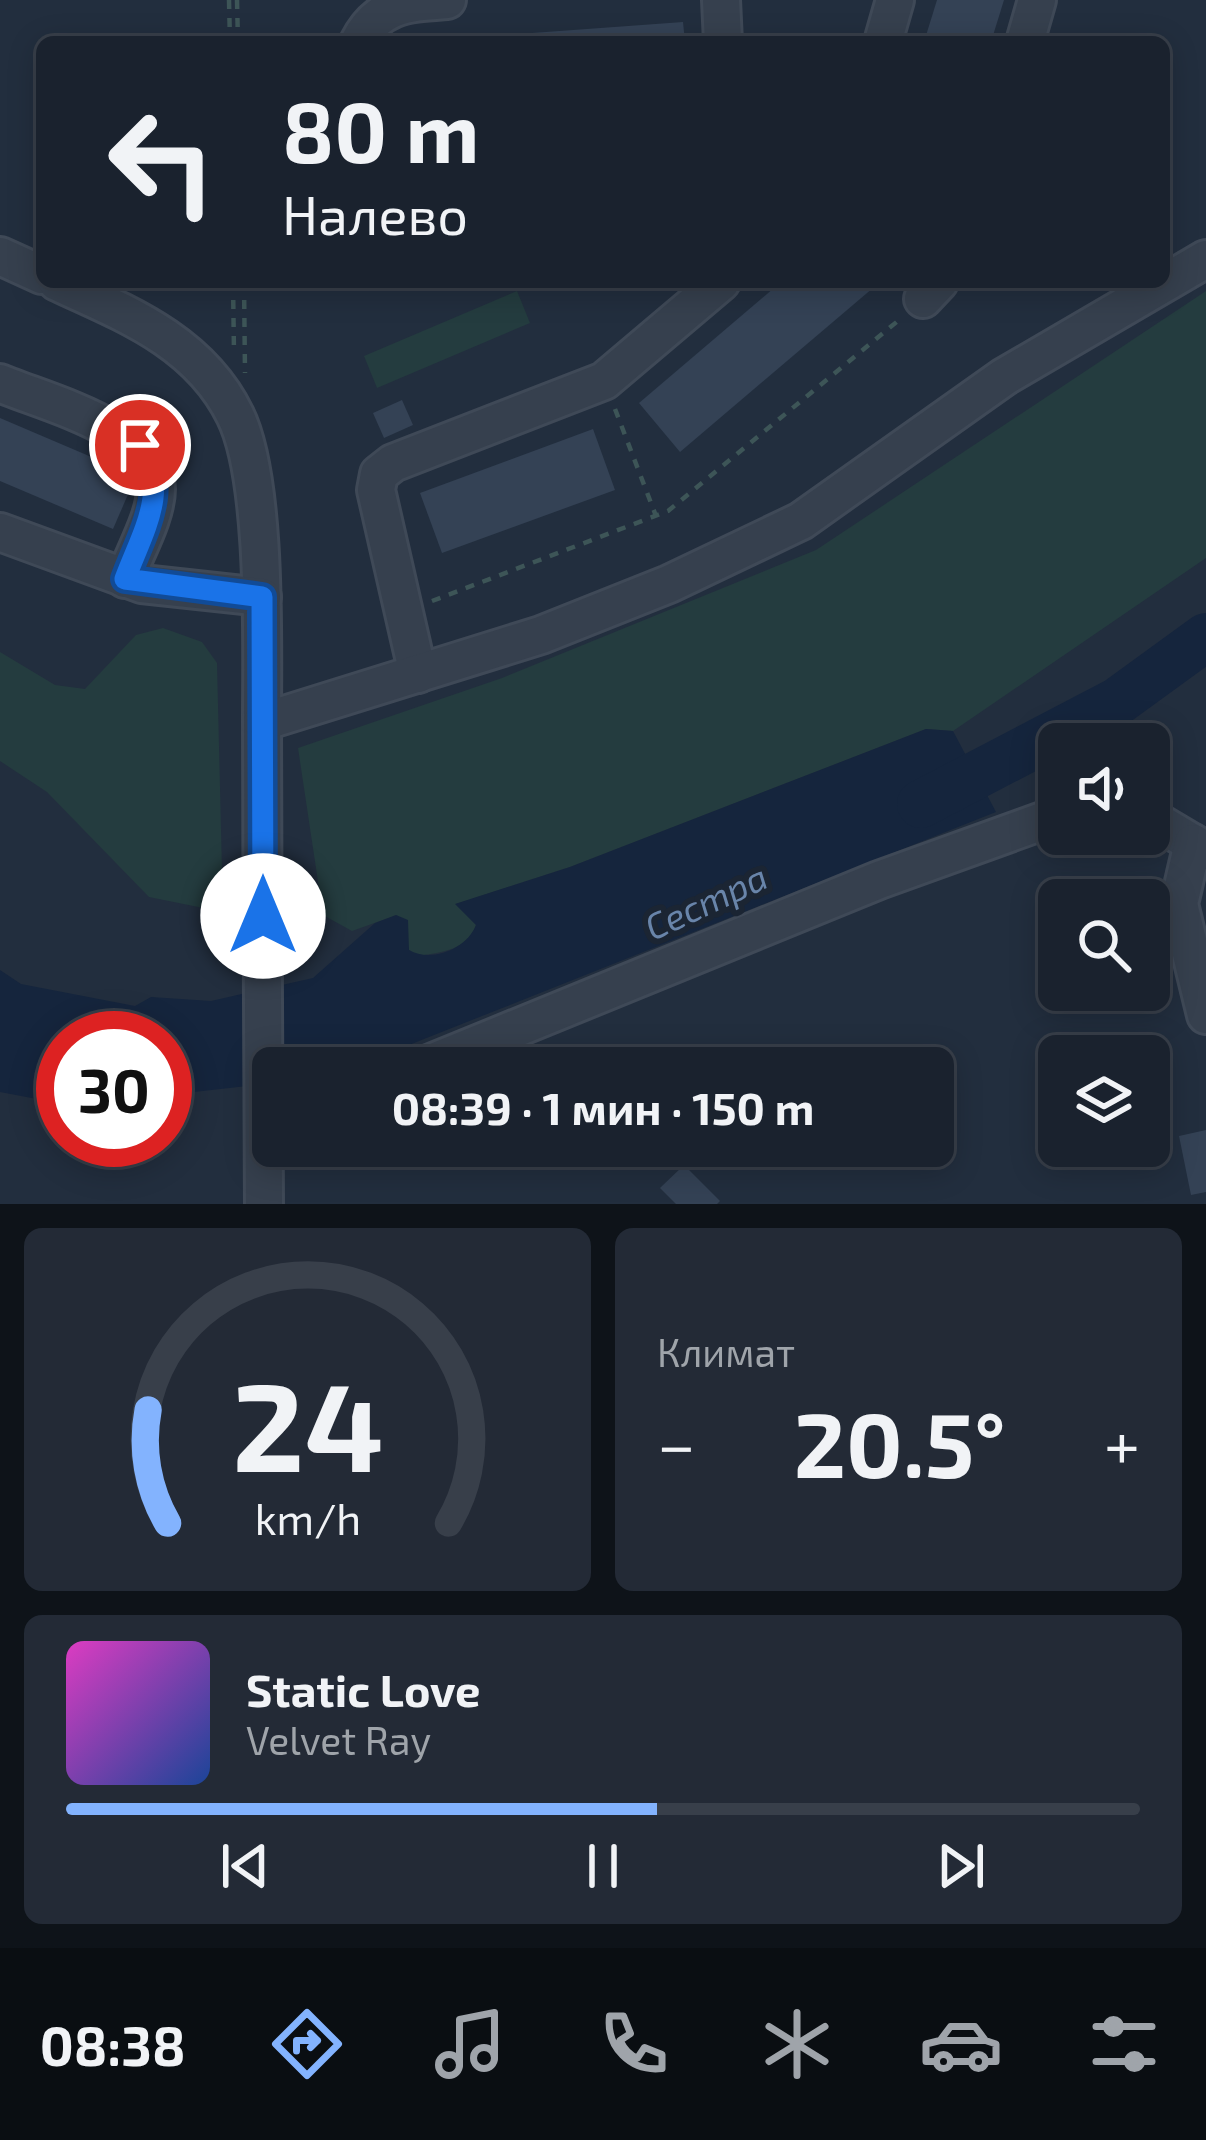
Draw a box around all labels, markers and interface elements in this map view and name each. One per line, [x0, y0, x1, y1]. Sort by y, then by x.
text: 80 m [282, 79, 479, 180]
icon: left [84, 84, 240, 240]
text: Налево [282, 181, 468, 246]
pin [89, 394, 191, 496]
icon: arrive [107, 412, 173, 478]
map controls [1038, 723, 1170, 1167]
button: sound [1038, 723, 1170, 855]
position arrow [200, 853, 326, 979]
water label: Сестра [637, 854, 773, 948]
button: search [1038, 879, 1170, 1011]
speed limit sign: 30 [36, 1011, 192, 1167]
button: layers [1038, 1035, 1170, 1167]
text: 08:39 · 1 мин · 150 m [392, 1080, 814, 1134]
text: Климат [657, 1328, 795, 1375]
text: 24 [231, 1347, 384, 1497]
text: 20.5° [794, 1388, 1005, 1496]
text: − [657, 1403, 696, 1482]
text: + [1104, 1403, 1140, 1482]
text: km/h [254, 1491, 361, 1543]
text: Static Love [246, 1662, 481, 1716]
text: Velvet Ray [246, 1716, 431, 1763]
icon: previous [212, 1833, 278, 1899]
icon: pause [570, 1833, 636, 1899]
icon: next [928, 1833, 994, 1899]
icon: directions [265, 2002, 349, 2086]
icon: music [428, 2002, 512, 2086]
icon: phone [592, 2002, 676, 2086]
icon: climate [755, 2002, 839, 2086]
icon: car [919, 2002, 1003, 2086]
icon: filters [1082, 2002, 1166, 2086]
text: 08:38 [40, 2012, 186, 2077]

